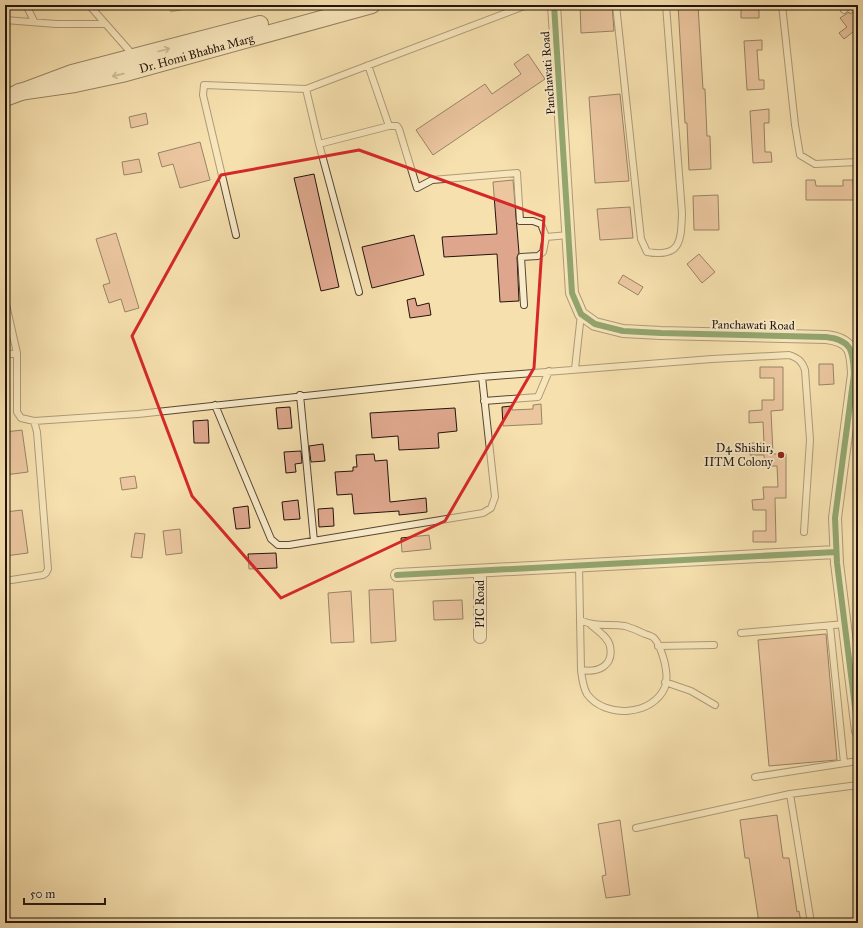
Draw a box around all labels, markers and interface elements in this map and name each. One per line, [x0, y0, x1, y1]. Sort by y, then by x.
street label: Dr. Homi Bhabha Marg [138, 31, 256, 76]
street label: Panchawati Road [538, 31, 558, 115]
one-way arrow [157, 46, 170, 53]
one-way arrow [112, 72, 125, 79]
street label: Panchawati Road [711, 317, 795, 333]
place label: D4 Shishir, IITM Colony [704, 441, 773, 469]
marker: D4 Shishir, IITM Colony [776, 450, 786, 460]
street label: PIC Road [473, 580, 487, 628]
scale bar [24, 880, 105, 906]
text: 50 m [30, 887, 55, 901]

